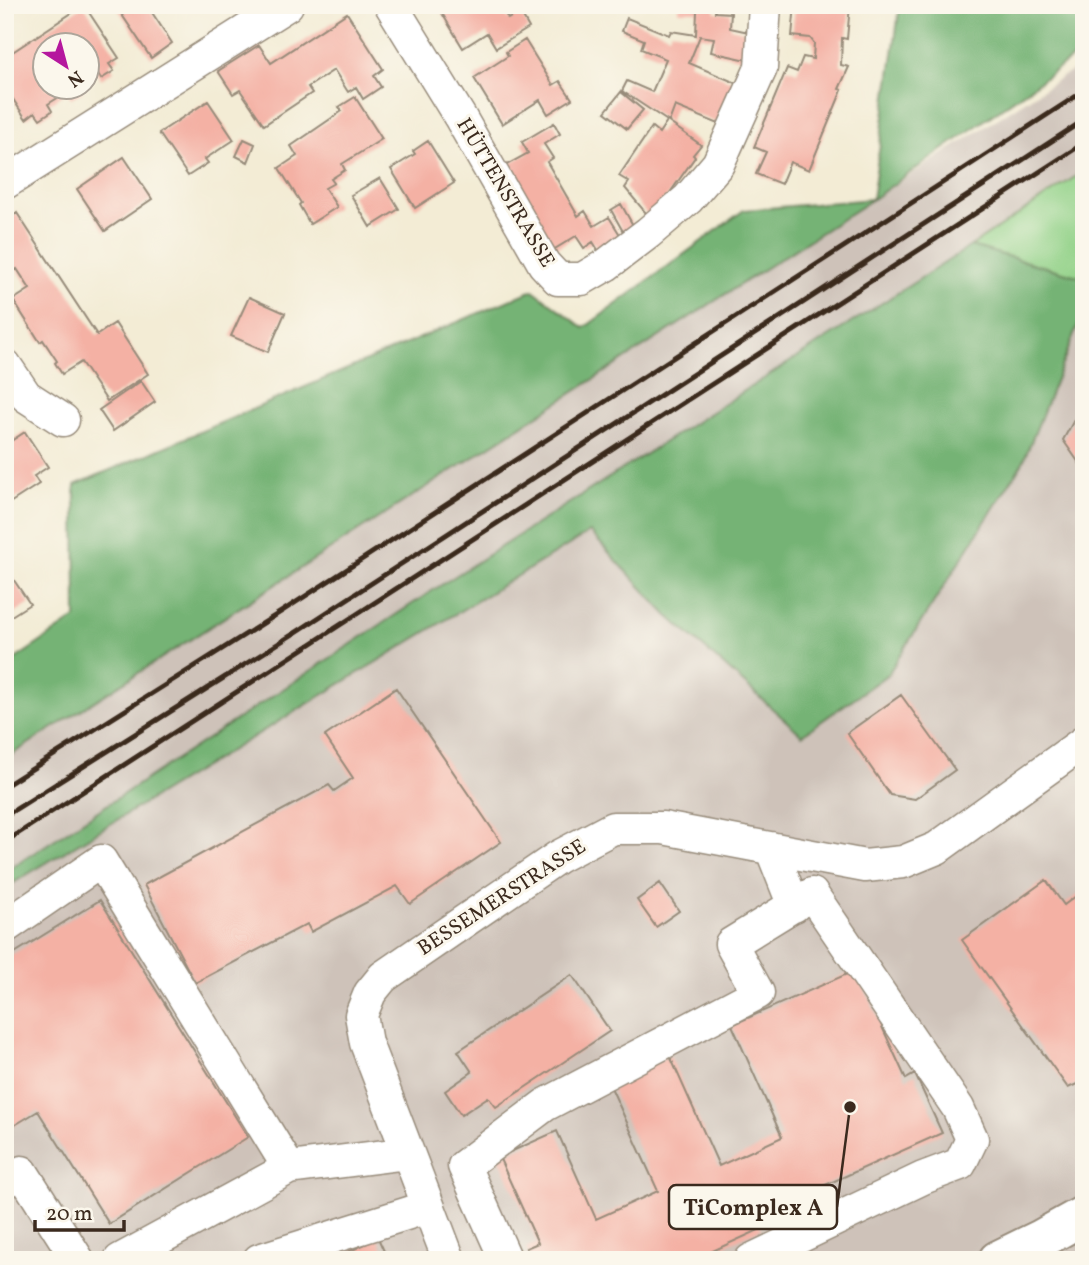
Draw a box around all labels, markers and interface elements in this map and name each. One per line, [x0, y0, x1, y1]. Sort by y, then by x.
north arrow [32, 32, 102, 102]
text: N [61, 64, 88, 93]
street label: HÜTTENSTRASSE [449, 113, 561, 273]
street label: BESSEMERSTRASSE [412, 833, 592, 963]
callout: TiComplex A [669, 1185, 837, 1229]
scale bar [35, 1188, 124, 1232]
text: TiComplex A [683, 1193, 823, 1225]
text: 20 m [46, 1200, 92, 1229]

